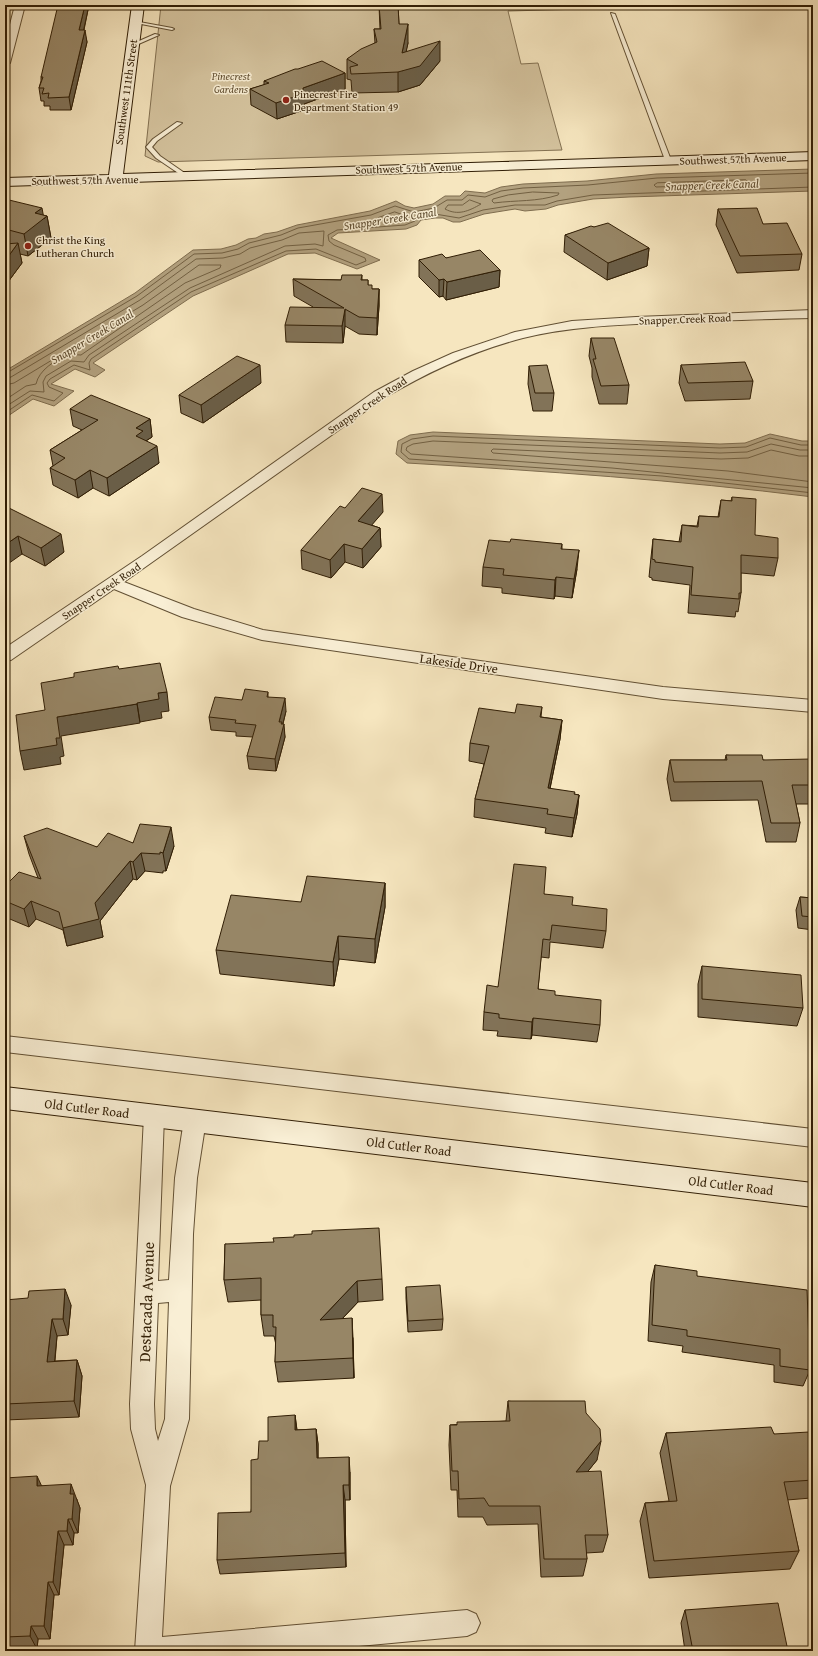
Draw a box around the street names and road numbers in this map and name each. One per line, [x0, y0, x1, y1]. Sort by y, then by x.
street label: Southwest 111th Street [111, 38, 141, 146]
street label: Southwest 57th Avenue [679, 149, 787, 169]
street label: Southwest 57th Avenue [355, 158, 463, 178]
street label: Southwest 57th Avenue [31, 171, 139, 189]
street label: Snapper Creek Road [639, 309, 732, 329]
street label: Snapper Creek Road [324, 372, 410, 437]
street label: Snapper Creek Road [58, 558, 144, 623]
street label: Lakeside Drive [419, 649, 499, 678]
street label: Old Cutler Road [43, 1094, 130, 1123]
street label: Old Cutler Road [365, 1132, 452, 1161]
street label: Old Cutler Road [687, 1171, 774, 1200]
street label: Destacada Avenue [132, 1242, 160, 1362]

